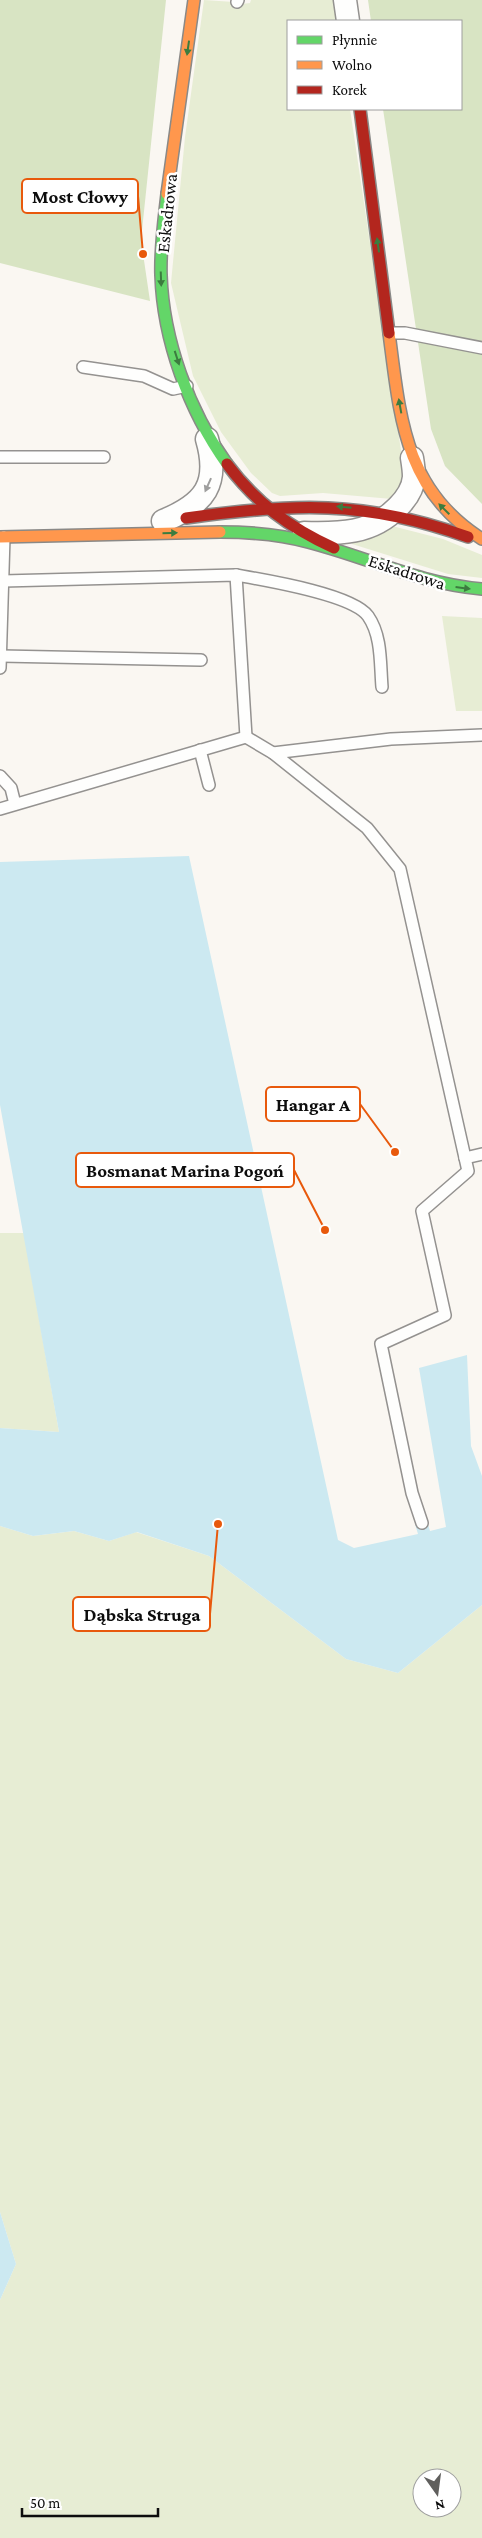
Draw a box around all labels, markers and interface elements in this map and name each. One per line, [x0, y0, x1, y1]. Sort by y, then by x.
legend [287, 20, 462, 110]
text: Płynnie [332, 32, 378, 49]
one-way arrow [183, 41, 191, 57]
text: Wolno [332, 57, 372, 73]
text: Korek [332, 82, 367, 98]
street label: Eskadrowa [153, 172, 181, 254]
callout: Most Cłowy [22, 179, 138, 213]
text: Most Cłowy [32, 186, 129, 207]
one-way arrow [374, 236, 382, 252]
one-way arrow [158, 271, 166, 287]
one-way arrow [173, 350, 181, 365]
one-way arrow [396, 397, 404, 413]
one-way arrow [204, 478, 212, 492]
one-way arrow [335, 503, 351, 511]
one-way arrow [438, 503, 450, 515]
one-way arrow [162, 528, 178, 536]
street label: Eskadrowa [366, 550, 448, 594]
one-way arrow [456, 584, 472, 592]
callout: Hangar A [266, 1087, 360, 1121]
text: Hangar A [276, 1094, 351, 1115]
callout: Bosmanat Marina Pogoń [76, 1153, 294, 1187]
text: Bosmanat Marina Pogoń [86, 1160, 284, 1181]
callout: Dąbska Struga [73, 1597, 210, 1631]
text: Dąbska Struga [83, 1604, 201, 1625]
north arrow [412, 2468, 462, 2518]
scale bar [22, 2486, 159, 2518]
text: 50 m [30, 2495, 60, 2511]
text: N [433, 2497, 447, 2515]

